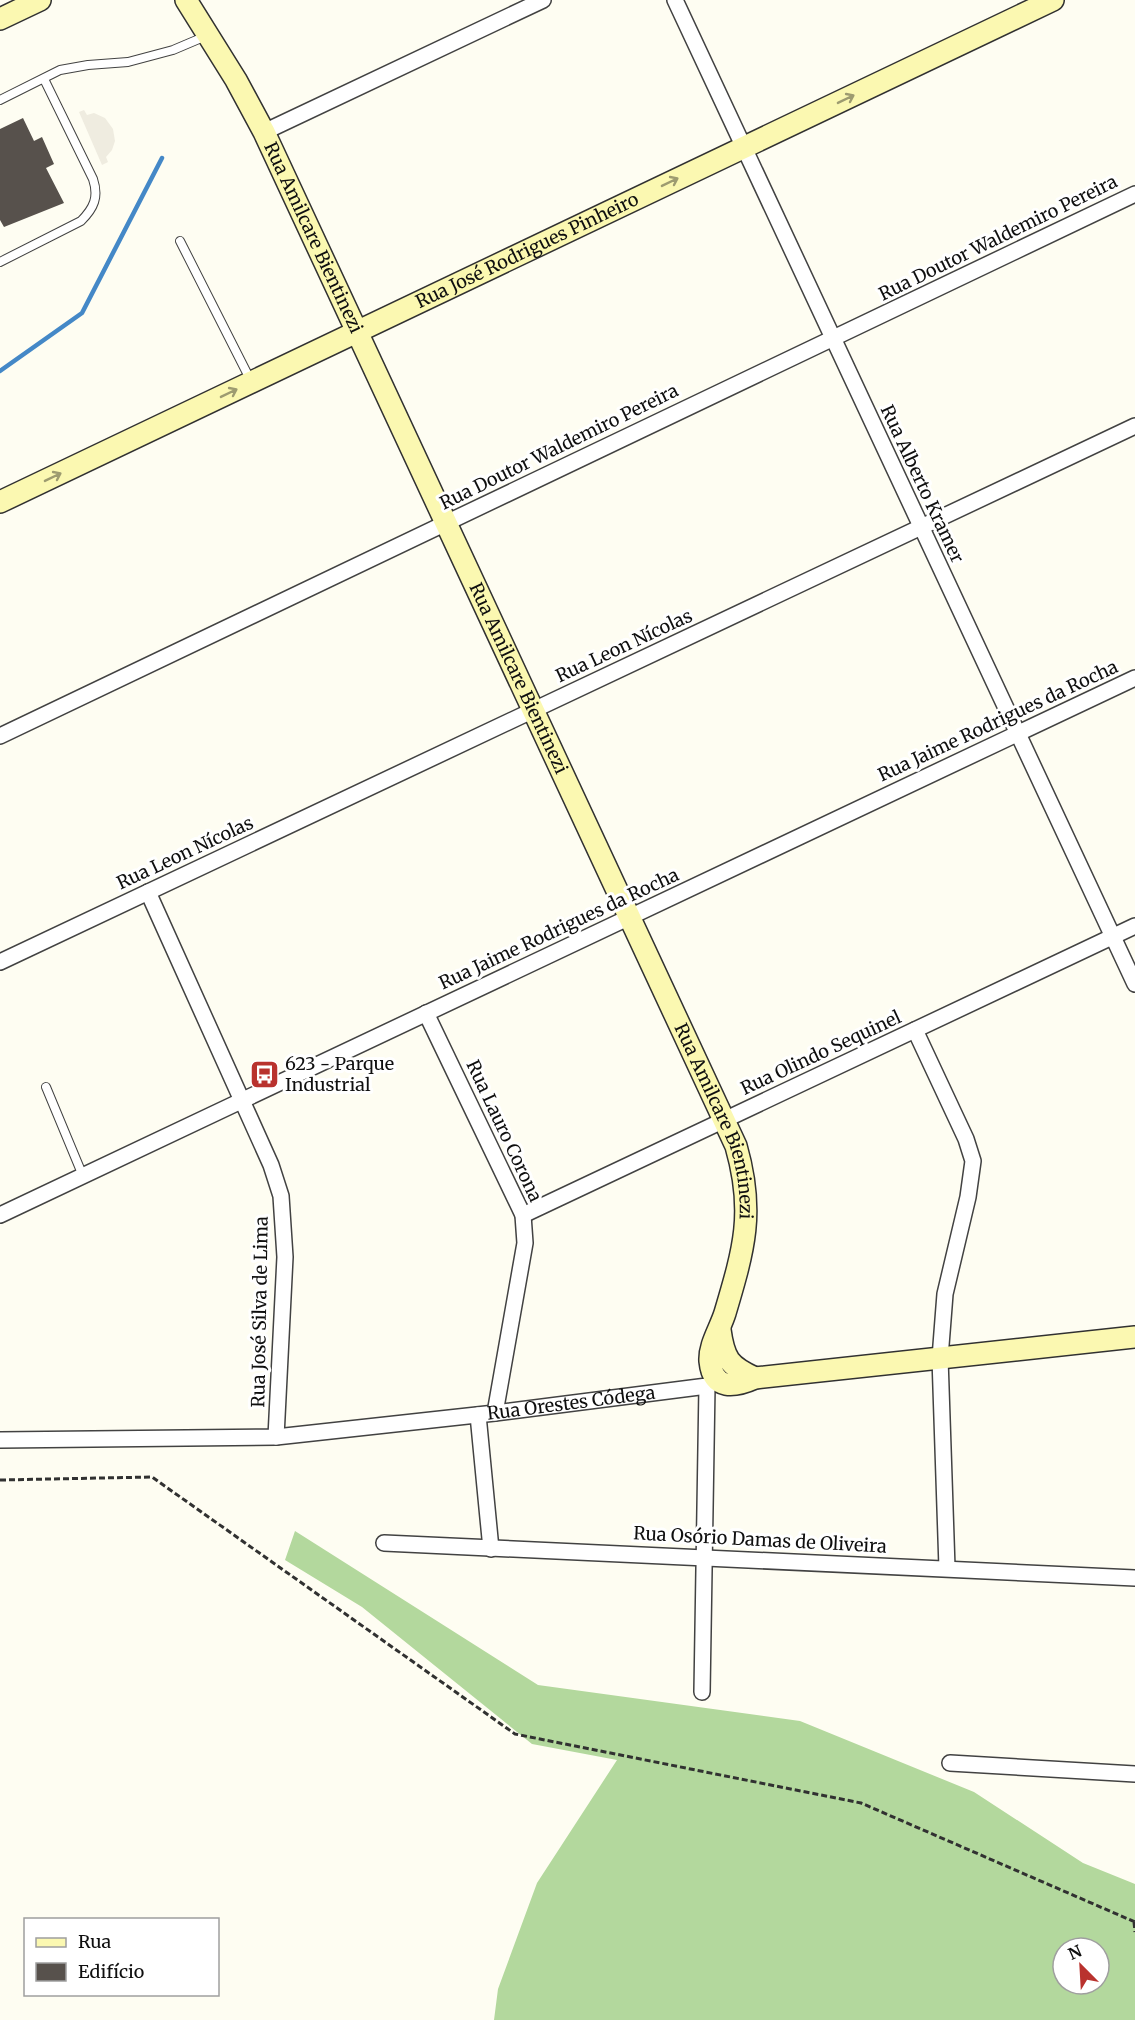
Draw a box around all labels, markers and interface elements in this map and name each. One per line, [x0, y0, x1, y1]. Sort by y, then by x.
one-way arrow [837, 92, 855, 104]
street label: Rua Amilcare Bientinezi [259, 138, 368, 337]
street label: Rua Doutor Waldemiro Pereira [875, 170, 1121, 305]
one-way arrow [661, 176, 679, 188]
street label: Rua José Rodrigues Pinheiro [412, 187, 642, 313]
street label: Rua Doutor Waldemiro Pereira [436, 379, 682, 514]
one-way arrow [219, 386, 237, 398]
street label: Rua Alberto Kramer [876, 401, 969, 567]
one-way arrow [43, 470, 61, 482]
street label: Rua Amilcare Bientinezi [464, 579, 573, 778]
street label: Rua Leon Nícolas [552, 604, 696, 687]
street label: Rua Jaime Rodrigues da Rocha [874, 655, 1122, 786]
street label: Rua Leon Nícolas [113, 811, 257, 894]
street label: Rua Jaime Rodrigues da Rocha [435, 863, 683, 994]
street label: Rua Olindo Sequinel [737, 1005, 905, 1100]
street label: Rua Amilcare Bientinezi [669, 1019, 758, 1220]
place label: 623 - Parque Industrial [285, 1052, 394, 1096]
street label: Rua Lauro Corona [462, 1056, 548, 1206]
bus stop icon: 623 - Parque Industrial [248, 1058, 280, 1090]
street label: Rua José Silva de Lima [246, 1216, 273, 1408]
street label: Rua Orestes Códega [486, 1381, 657, 1425]
street label: Rua Osório Damas de Oliveira [633, 1521, 888, 1558]
legend [24, 1918, 219, 1996]
text: Rua [78, 1930, 112, 1953]
north arrow [1051, 1936, 1111, 1996]
text: N [1065, 1940, 1085, 1964]
text: Edifício [78, 1960, 144, 1983]

